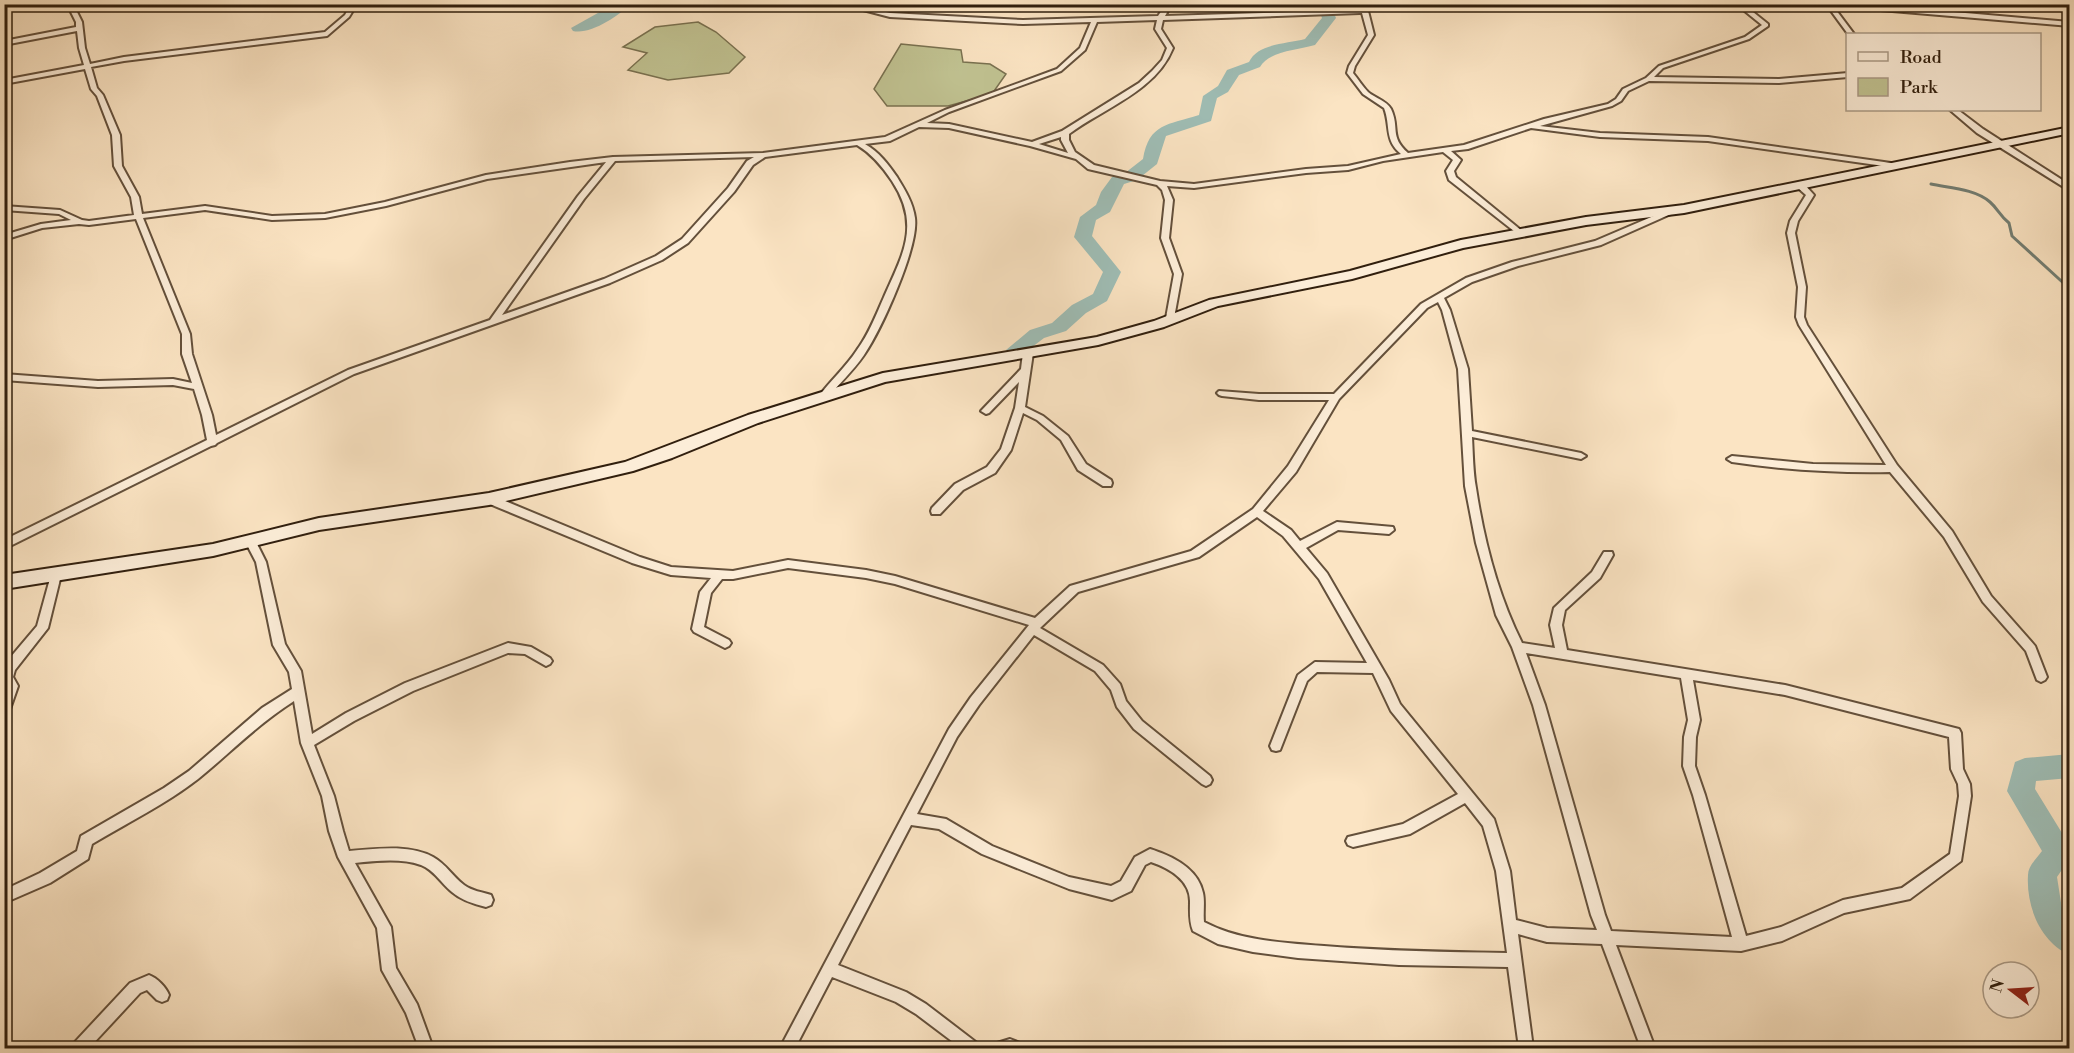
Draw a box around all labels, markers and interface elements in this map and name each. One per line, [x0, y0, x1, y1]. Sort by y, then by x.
legend [1846, 33, 2041, 111]
text: Road [1900, 46, 1943, 69]
text: Park [1900, 76, 1939, 99]
north arrow [1981, 960, 2041, 1020]
text: N [1986, 977, 2009, 995]

